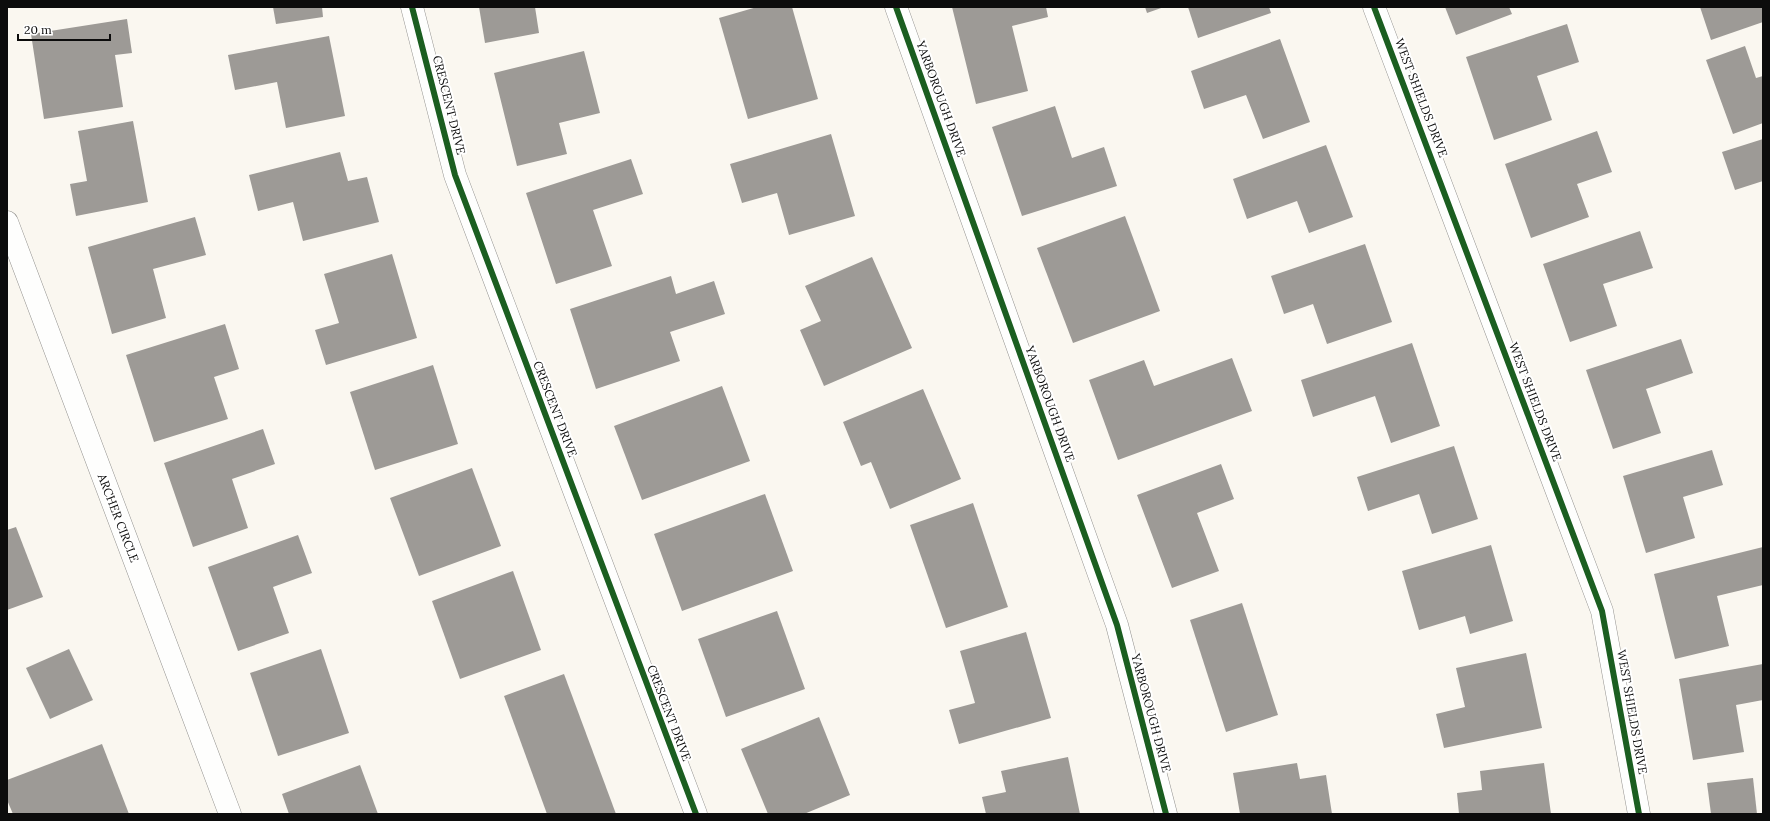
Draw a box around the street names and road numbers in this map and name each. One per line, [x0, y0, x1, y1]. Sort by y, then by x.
street label: WEST SHIELDS DRIVE [1392, 36, 1451, 159]
street label: YARBOROUGH DRIVE [913, 38, 969, 159]
street label: CRESCENT DRIVE [430, 54, 469, 156]
street label: WEST SHIELDS DRIVE [1506, 340, 1565, 463]
street label: YARBOROUGH DRIVE [1022, 343, 1078, 464]
street label: CRESCENT DRIVE [530, 359, 581, 459]
street label: ARCHER CIRCLE [94, 470, 142, 564]
street label: WEST SHIELDS DRIVE [1614, 648, 1651, 775]
street label: YARBOROUGH DRIVE [1128, 651, 1175, 774]
street label: CRESCENT DRIVE [644, 663, 695, 763]

